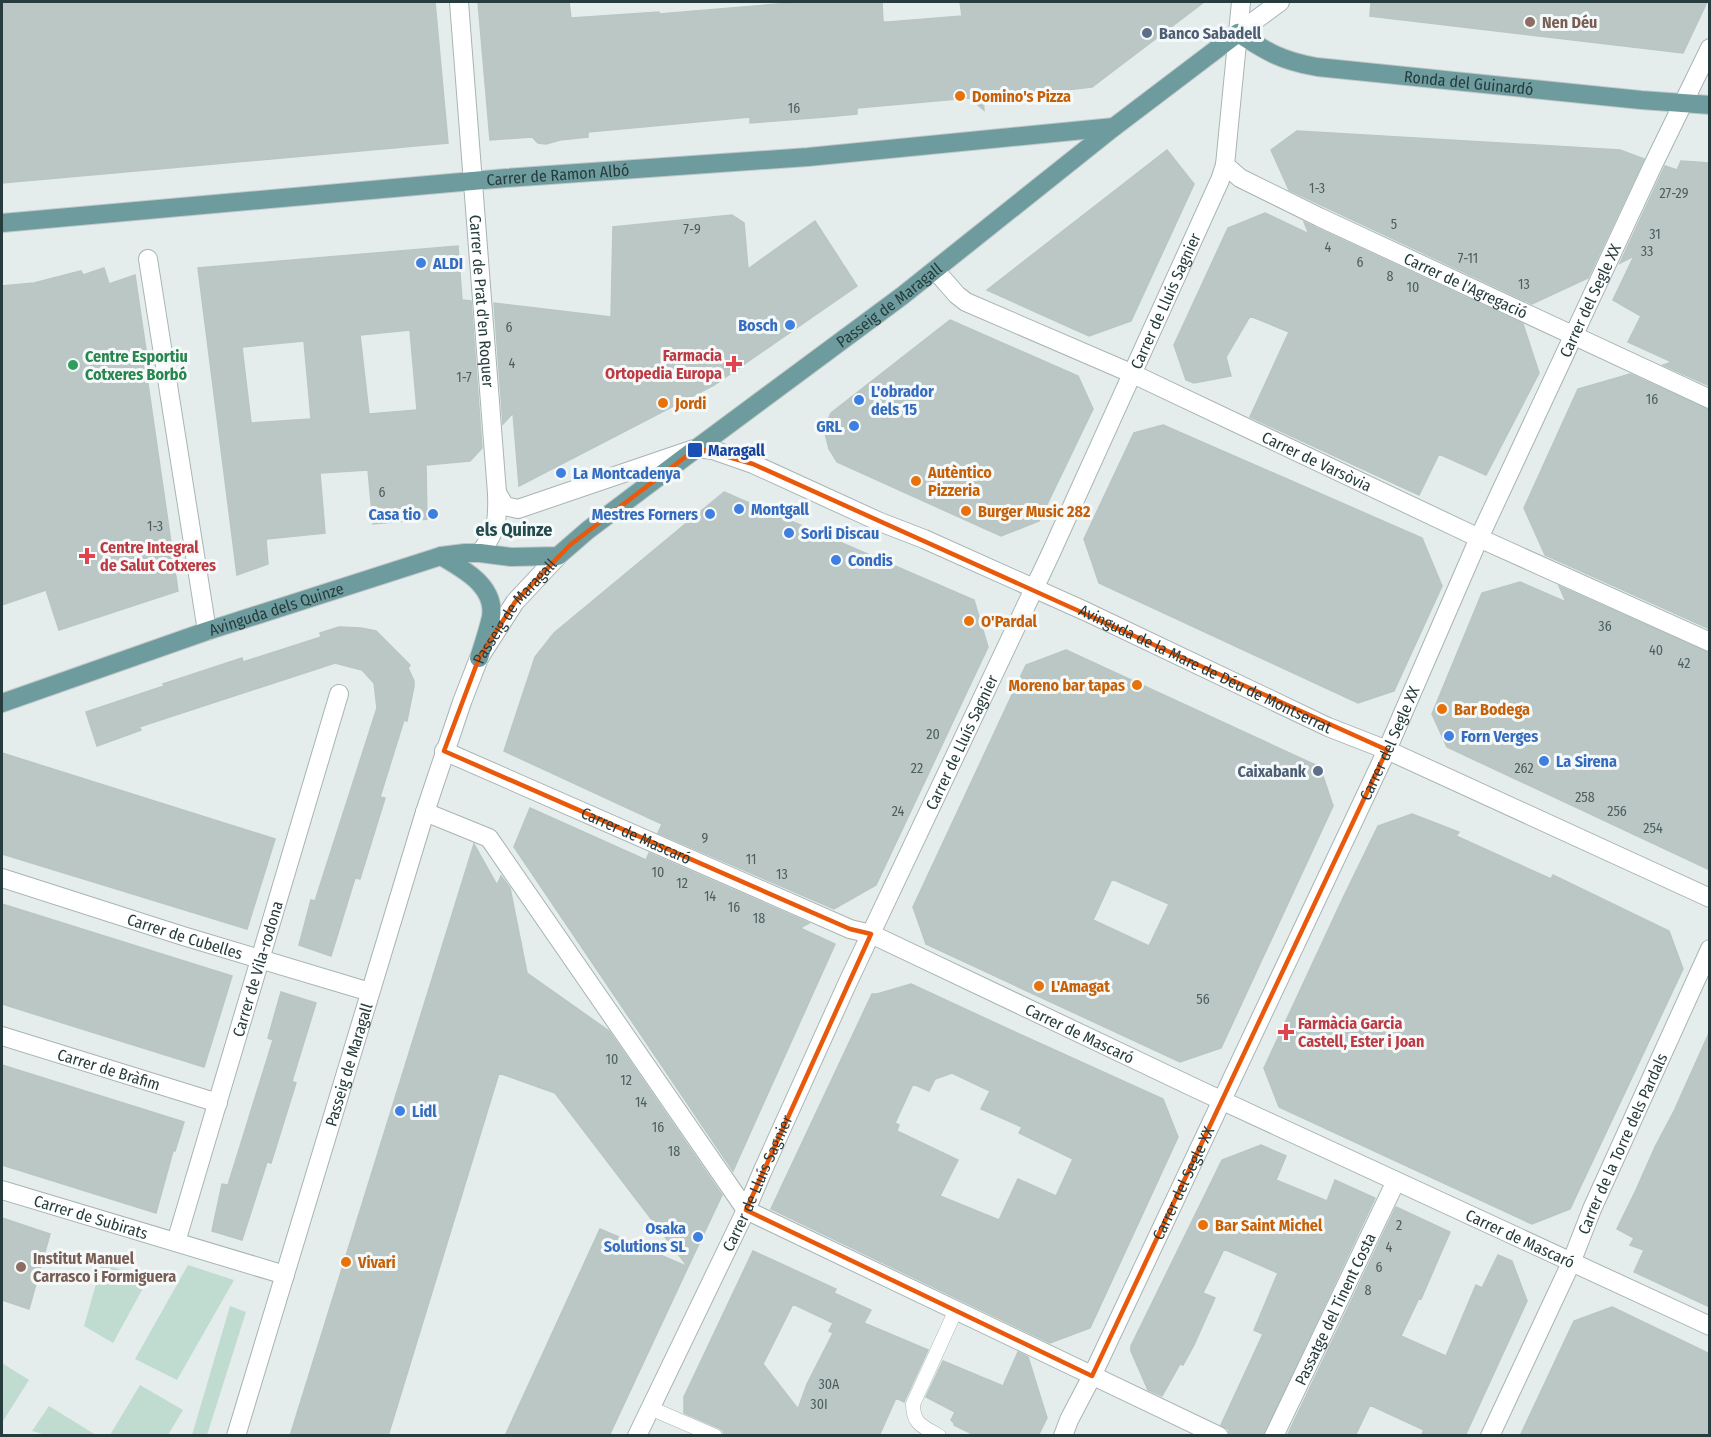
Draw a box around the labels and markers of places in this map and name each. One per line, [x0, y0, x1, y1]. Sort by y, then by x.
place label: Nen Déu [1542, 13, 1597, 32]
marker: Nen Déu [1523, 15, 1537, 29]
place label: Banco Sabadell [1159, 24, 1262, 43]
marker: Banco Sabadell [1140, 26, 1154, 40]
place label: Domino's Pizza [972, 87, 1071, 106]
marker: Domino's Pizza [953, 89, 967, 103]
place label: ALDI [432, 254, 463, 273]
marker: ALDI [414, 256, 428, 270]
place label: Bosch [738, 316, 778, 335]
marker: Bosch [783, 318, 797, 332]
place label: Farmacia Ortopedia Europa [605, 346, 722, 383]
place label: Centre Esportiu Cotxeres Borbó [85, 347, 188, 384]
marker: Farmacia Ortopedia Europa [727, 357, 741, 371]
marker: Centre Esportiu Cotxeres Borbó [66, 358, 80, 372]
place label: L'obrador dels 15 [871, 382, 934, 419]
marker: L'obrador dels 15 [852, 393, 866, 407]
place label: Jordi [674, 394, 706, 413]
marker: Jordi [656, 396, 670, 410]
place label: GRL [816, 417, 843, 436]
marker: GRL [847, 419, 861, 433]
marker: Maragall [686, 441, 704, 459]
place label: Maragall [708, 441, 765, 460]
place label: Autèntico Pizzeria [927, 463, 992, 500]
place label: La Montcadenya [573, 464, 681, 483]
marker: La Montcadenya [554, 466, 568, 480]
marker: Autèntico Pizzeria [909, 474, 923, 488]
place label: Montgall [751, 500, 810, 519]
marker: Montgall [732, 502, 746, 516]
place label: Burger Music 282 [978, 502, 1091, 521]
marker: Burger Music 282 [959, 504, 973, 518]
place label: Casa tio [368, 505, 421, 524]
place label: Mestres Forners [592, 505, 698, 524]
marker: Casa tio [426, 507, 440, 521]
marker: Mestres Forners [703, 507, 717, 521]
place label: Sorli Discau [801, 524, 879, 543]
marker: Sorli Discau [782, 526, 796, 540]
place label: Centre Integral de Salut Cotxeres [100, 538, 216, 575]
marker: Centre Integral de Salut Cotxeres [78, 547, 96, 565]
place label: Condis [848, 551, 893, 570]
marker: Condis [829, 553, 843, 567]
place label: O'Pardal [981, 612, 1037, 631]
marker: O'Pardal [962, 614, 976, 628]
place label: Moreno bar tapas [1009, 676, 1125, 695]
marker: Moreno bar tapas [1130, 678, 1144, 692]
place label: Bar Bodega [1454, 700, 1530, 719]
marker: Bar Bodega [1435, 702, 1449, 716]
place label: Forn Verges [1461, 727, 1538, 746]
marker: Forn Verges [1442, 729, 1456, 743]
place label: La Sirena [1556, 752, 1617, 771]
marker: La Sirena [1537, 754, 1551, 768]
place label: Caixabank [1237, 762, 1307, 781]
marker: Caixabank [1311, 764, 1325, 778]
place label: L'Amagat [1051, 977, 1110, 996]
marker: L'Amagat [1032, 979, 1046, 993]
place label: Farmàcia Garcia Castell, Ester i Joan [1298, 1014, 1424, 1051]
marker: Farmàcia Garcia Castell, Ester i Joan [1279, 1025, 1293, 1039]
place label: Lidl [412, 1102, 437, 1121]
marker: Lidl [393, 1104, 407, 1118]
place label: Bar Saint Michel [1215, 1216, 1323, 1235]
marker: Bar Saint Michel [1196, 1218, 1210, 1232]
place label: Osaka Solutions SL [604, 1219, 687, 1256]
marker: Osaka Solutions SL [691, 1230, 705, 1244]
place label: Institut Manuel Carrasco i Formiguera [33, 1249, 176, 1286]
place label: Vivari [357, 1253, 396, 1272]
marker: Vivari [339, 1255, 353, 1269]
marker: Institut Manuel Carrasco i Formiguera [14, 1260, 28, 1274]

